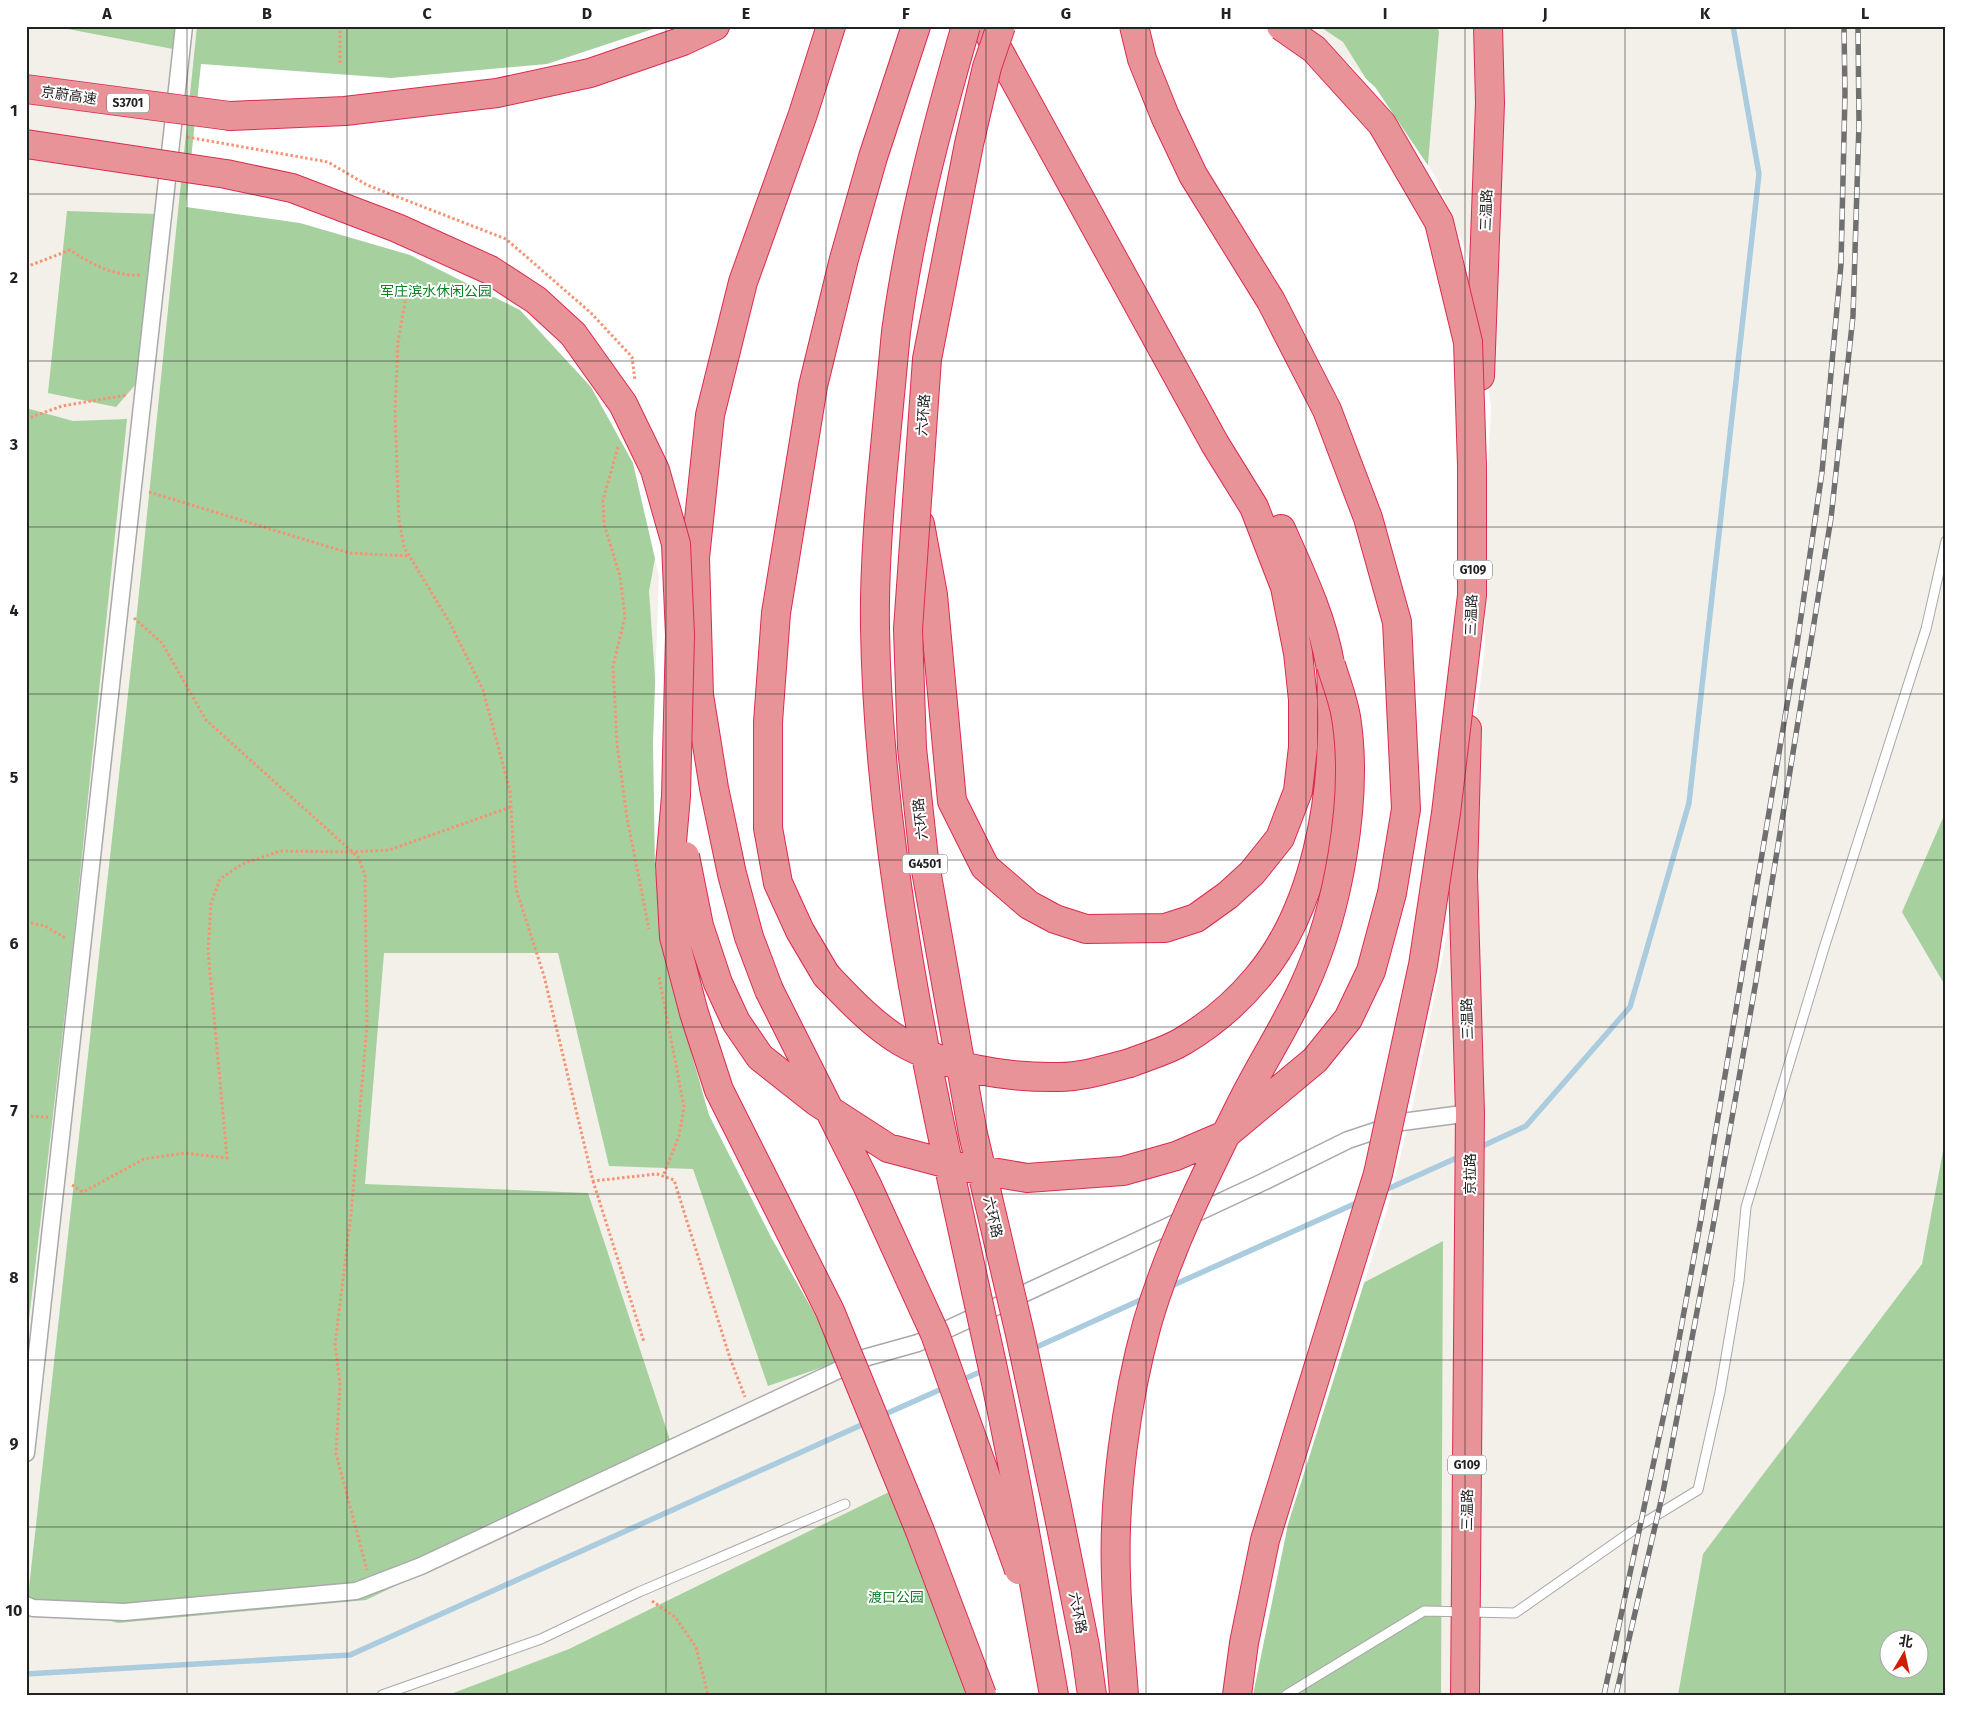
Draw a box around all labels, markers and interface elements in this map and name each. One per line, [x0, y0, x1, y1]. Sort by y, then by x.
text: A [101, 4, 112, 23]
text: B [262, 4, 272, 23]
text: C [422, 4, 432, 23]
text: D [582, 4, 592, 23]
text: E [742, 4, 750, 23]
text: F [902, 4, 910, 23]
text: G [1061, 4, 1071, 23]
text: H [1221, 4, 1231, 23]
text: I [1383, 4, 1387, 23]
text: J [1541, 4, 1548, 23]
text: K [1700, 4, 1711, 23]
text: L [1861, 4, 1869, 23]
street label: 京蔚高速 [40, 83, 98, 108]
road number: S3701 [107, 94, 149, 112]
text: 1 [10, 101, 18, 120]
street label: 三温路 [1477, 189, 1496, 231]
text: 2 [10, 268, 18, 287]
park label: 军庄滨水休闲公园 [380, 283, 492, 300]
street label: 六环路 [914, 393, 933, 437]
text: 3 [9, 435, 18, 454]
road number: G109 [1454, 560, 1492, 580]
street label: 三温路 [1462, 594, 1481, 636]
text: 4 [9, 601, 19, 620]
text: 5 [10, 768, 19, 787]
street label: 六环路 [910, 797, 931, 841]
road number: G4501 [902, 854, 948, 874]
text: 6 [9, 934, 19, 953]
street label: 三温路 [1458, 998, 1477, 1040]
text: 7 [10, 1101, 18, 1120]
street label: 京拉路 [1462, 1153, 1479, 1195]
street label: 六环路 [980, 1195, 1006, 1239]
text: 8 [9, 1268, 19, 1287]
text: 9 [10, 1434, 19, 1453]
road number: G109 [1448, 1456, 1486, 1474]
street label: 三温路 [1459, 1489, 1476, 1531]
park label: 渡口公园 [868, 1589, 924, 1606]
street label: 六环路 [1065, 1591, 1090, 1635]
text: 10 [6, 1601, 22, 1620]
north arrow [1880, 1628, 1930, 1678]
text: 北 [1898, 1632, 1914, 1651]

